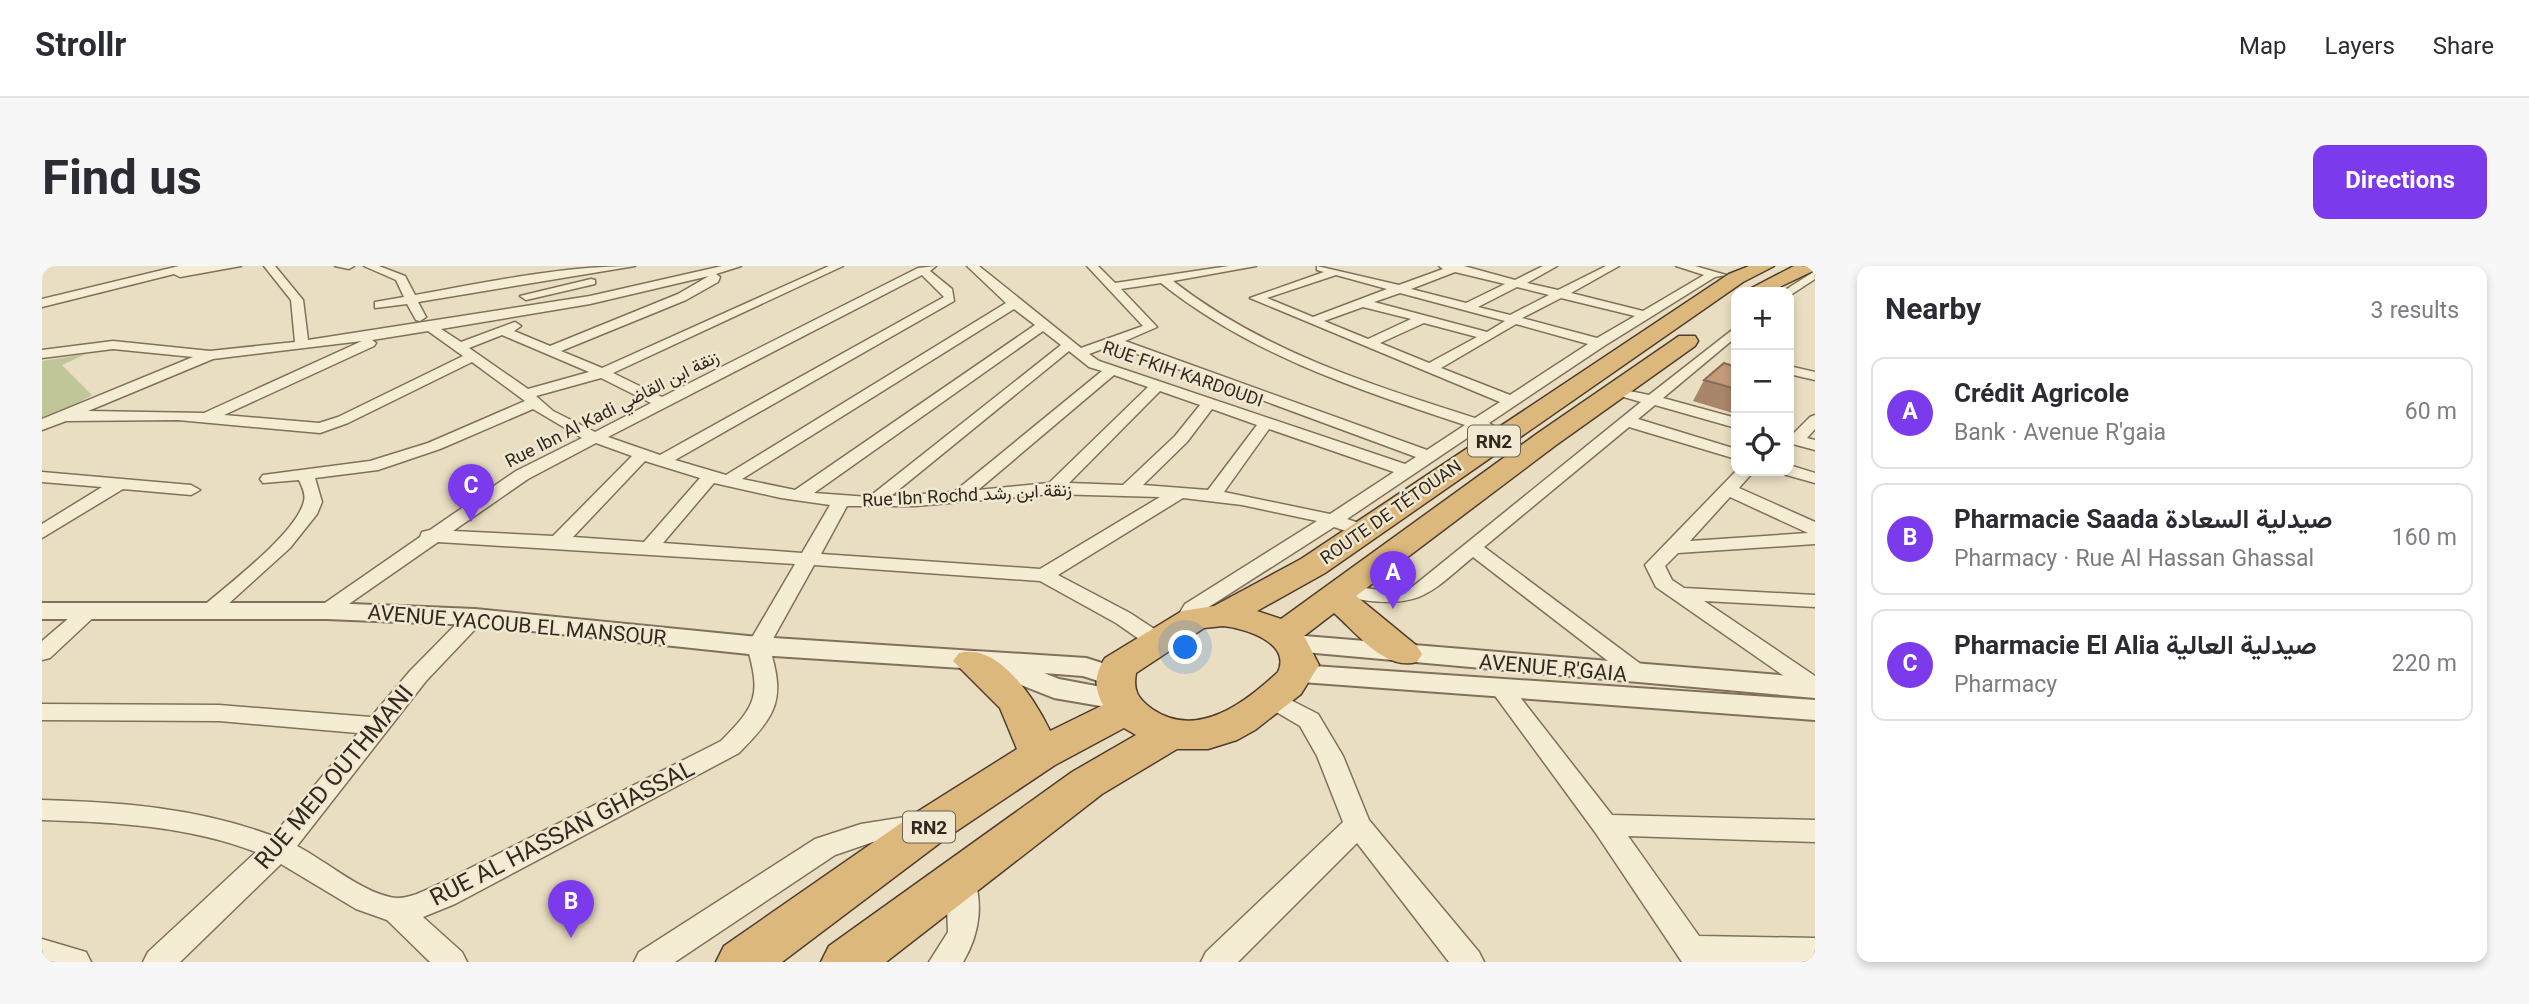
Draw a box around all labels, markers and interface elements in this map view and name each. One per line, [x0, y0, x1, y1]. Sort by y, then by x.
text: Strollr [35, 22, 126, 74]
text: Map [2239, 29, 2287, 67]
text: Layers [2325, 29, 2395, 67]
text: Share [2433, 29, 2494, 67]
text: Find us [42, 144, 202, 220]
button: Directions [2313, 145, 2487, 219]
map controls [1731, 287, 1794, 476]
button: + [1731, 287, 1794, 350]
text: Nearby [1885, 288, 1981, 335]
text: 3 results [2371, 294, 2459, 330]
street label: RUE FKIH KARDOUDI [1098, 335, 1267, 417]
street label: Rue Ibn Al Kadi زنقة ابن القاضي [501, 345, 725, 477]
button: − [1731, 350, 1794, 413]
text: Crédit Agricole [1954, 375, 2129, 416]
text: A [1902, 395, 1918, 431]
text: 60 m [2405, 395, 2457, 431]
button: locate [1731, 413, 1794, 476]
text: Bank · Avenue R'gaia [1954, 416, 2166, 452]
road number: RN2 [1468, 426, 1520, 456]
street label: ROUTE DE TÉTOUAN [1315, 454, 1469, 573]
pin: C [448, 464, 494, 522]
street label: Rue Ibn Rochd زنقة ابن رشد [862, 478, 1073, 516]
text: Pharmacie Saada صيدلية السعادة [1954, 501, 2332, 542]
text: B [1903, 521, 1917, 557]
text: 160 m [2392, 521, 2457, 557]
text: Pharmacy · Rue Al Hassan Ghassal [1954, 542, 2314, 578]
pin: A [1370, 551, 1416, 609]
street label: AVENUE YACOUB EL MANSOUR [366, 597, 668, 656]
text: Pharmacie El Alia صيدلية العالية [1954, 627, 2317, 668]
your location [1168, 630, 1202, 664]
street label: AVENUE R'GAIA [1477, 647, 1629, 692]
text: C [1902, 647, 1918, 683]
text: 220 m [2392, 647, 2457, 683]
text: Pharmacy [1954, 668, 2057, 704]
street label: RUE MED OUTHMANI [247, 678, 424, 879]
street label: RUE AL HASSAN GHASSAL [424, 751, 702, 918]
road number: RN2 [903, 812, 955, 842]
pin: B [548, 880, 594, 938]

